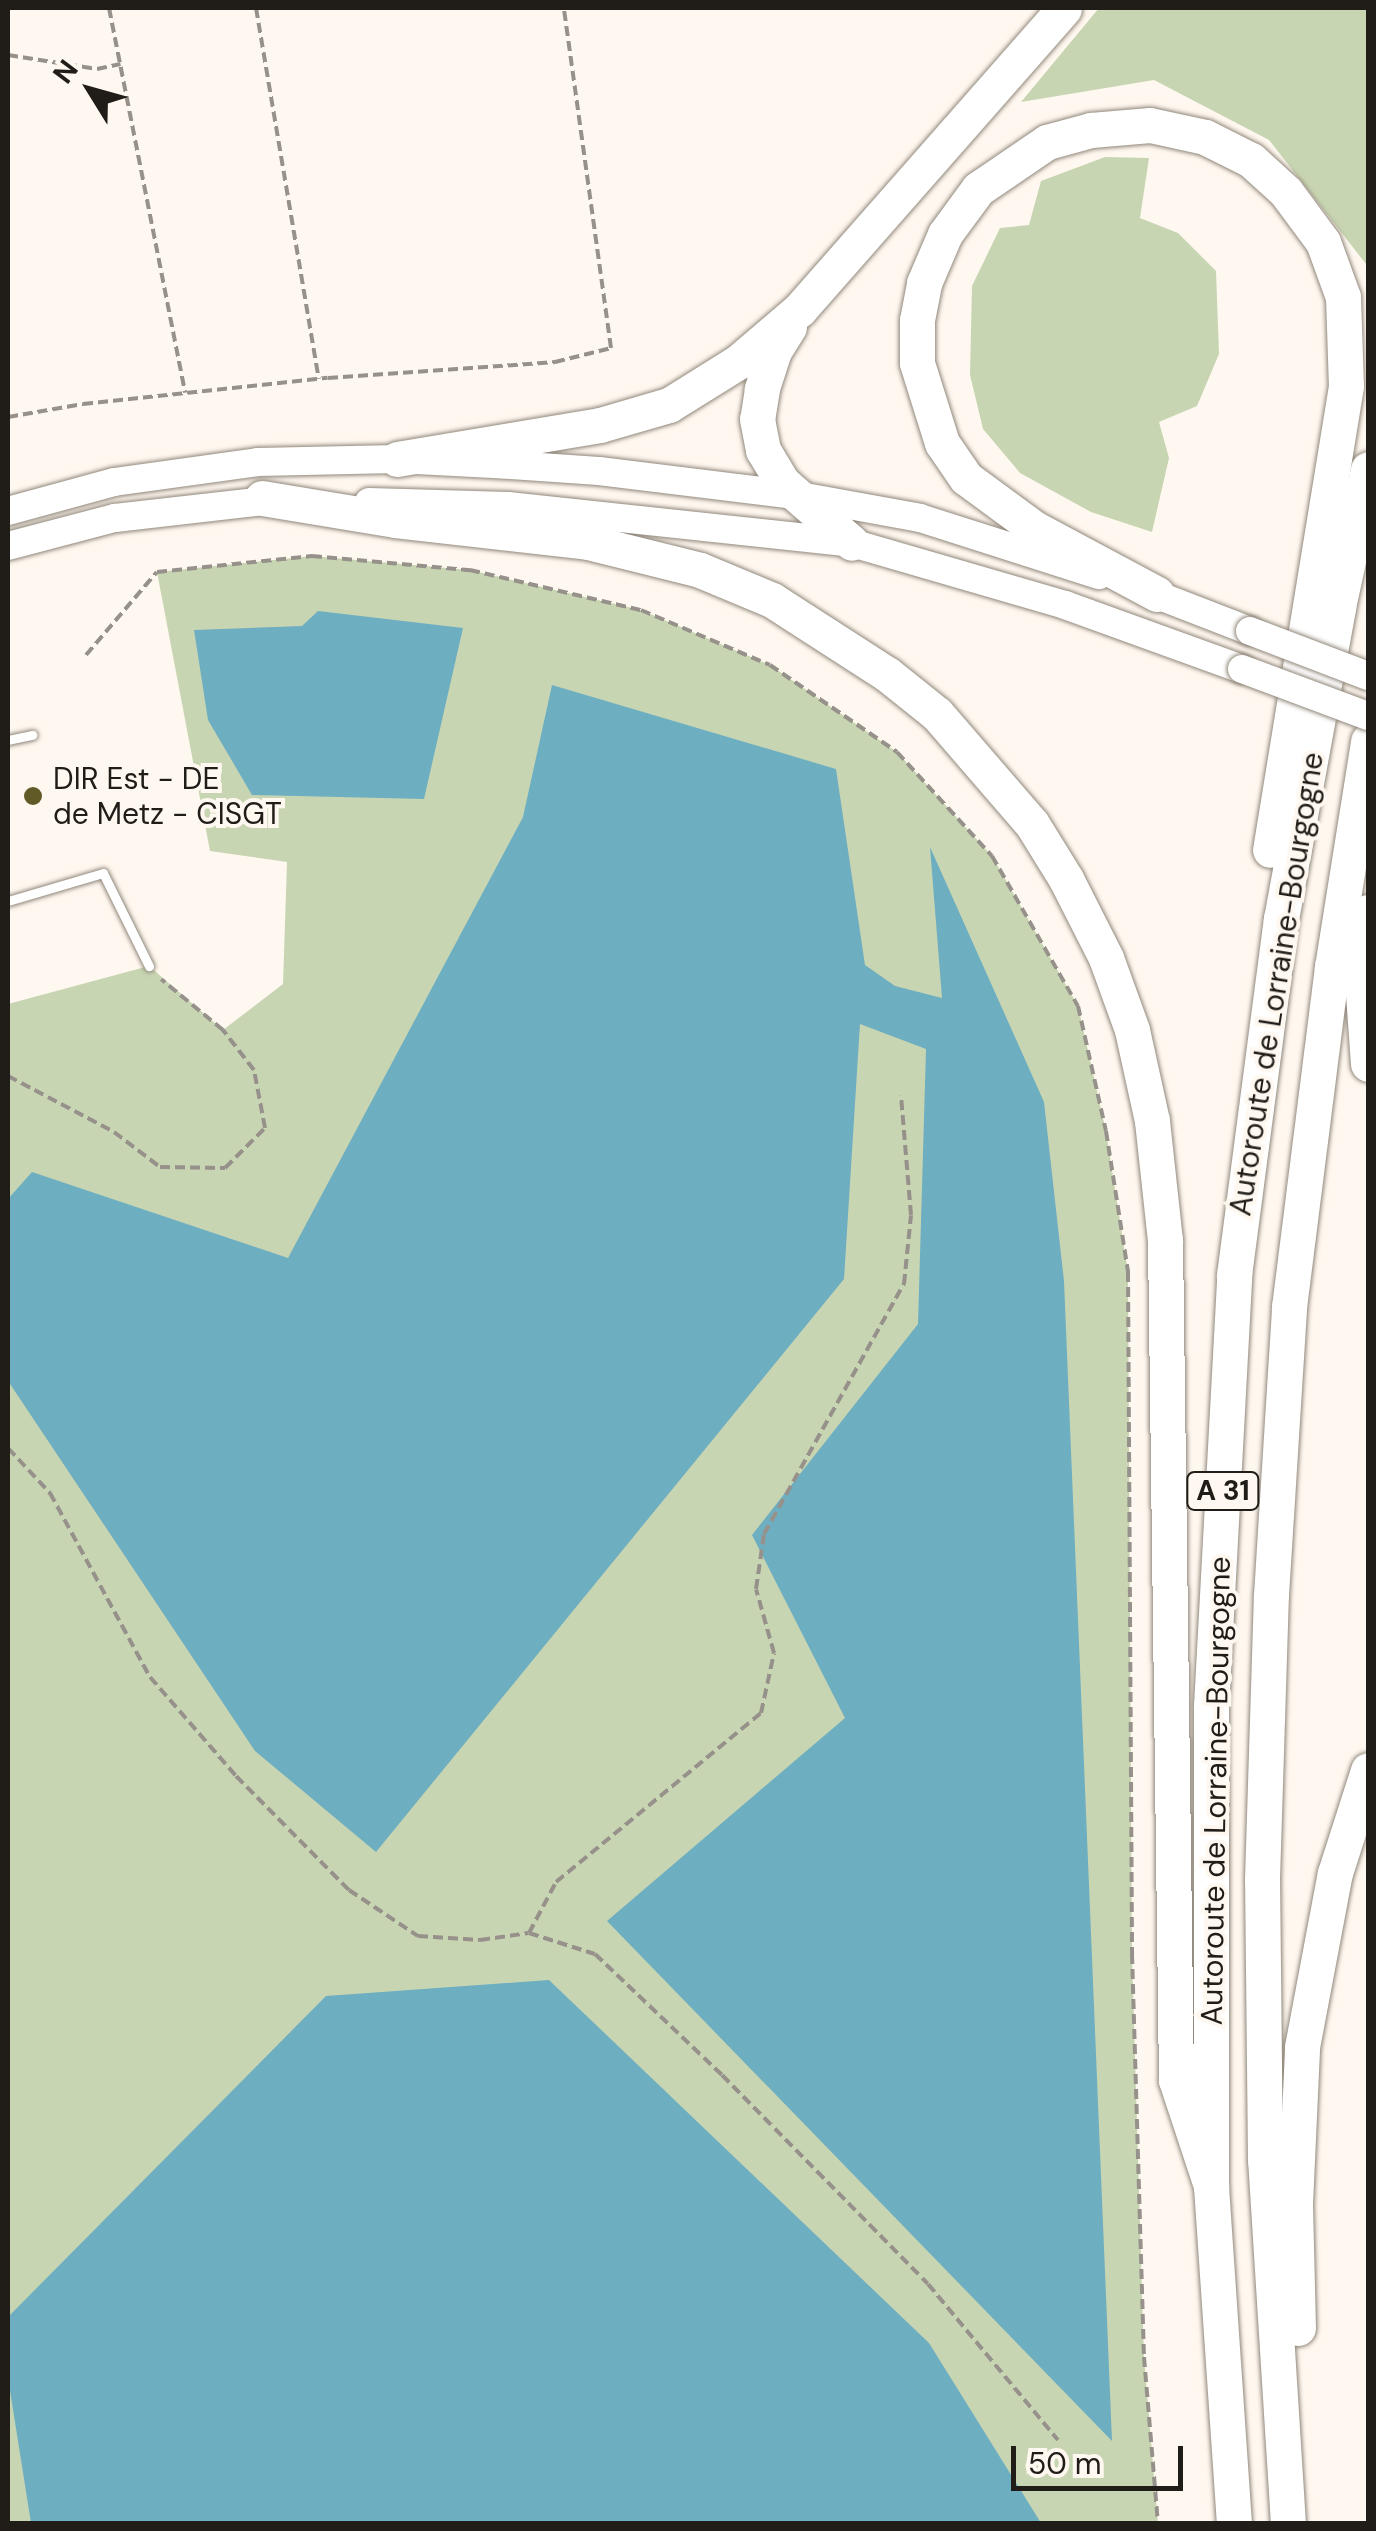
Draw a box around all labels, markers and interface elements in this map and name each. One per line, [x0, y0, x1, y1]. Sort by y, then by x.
north arrow [40, 40, 140, 140]
text: N [45, 52, 87, 91]
street label: Autoroute de Lorraine-Bourgogne [1223, 750, 1331, 1218]
place label: DIR Est - DE de Metz - CISGT [53, 761, 282, 832]
marker: DIR Est - DE de Metz - CISGT [22, 785, 44, 807]
road number: A 31 [1186, 1468, 1260, 1514]
street label: Autoroute de Lorraine-Bourgogne [1194, 1556, 1238, 2026]
scale bar [1016, 2426, 1188, 2488]
text: 50 m [1028, 2444, 1102, 2483]

